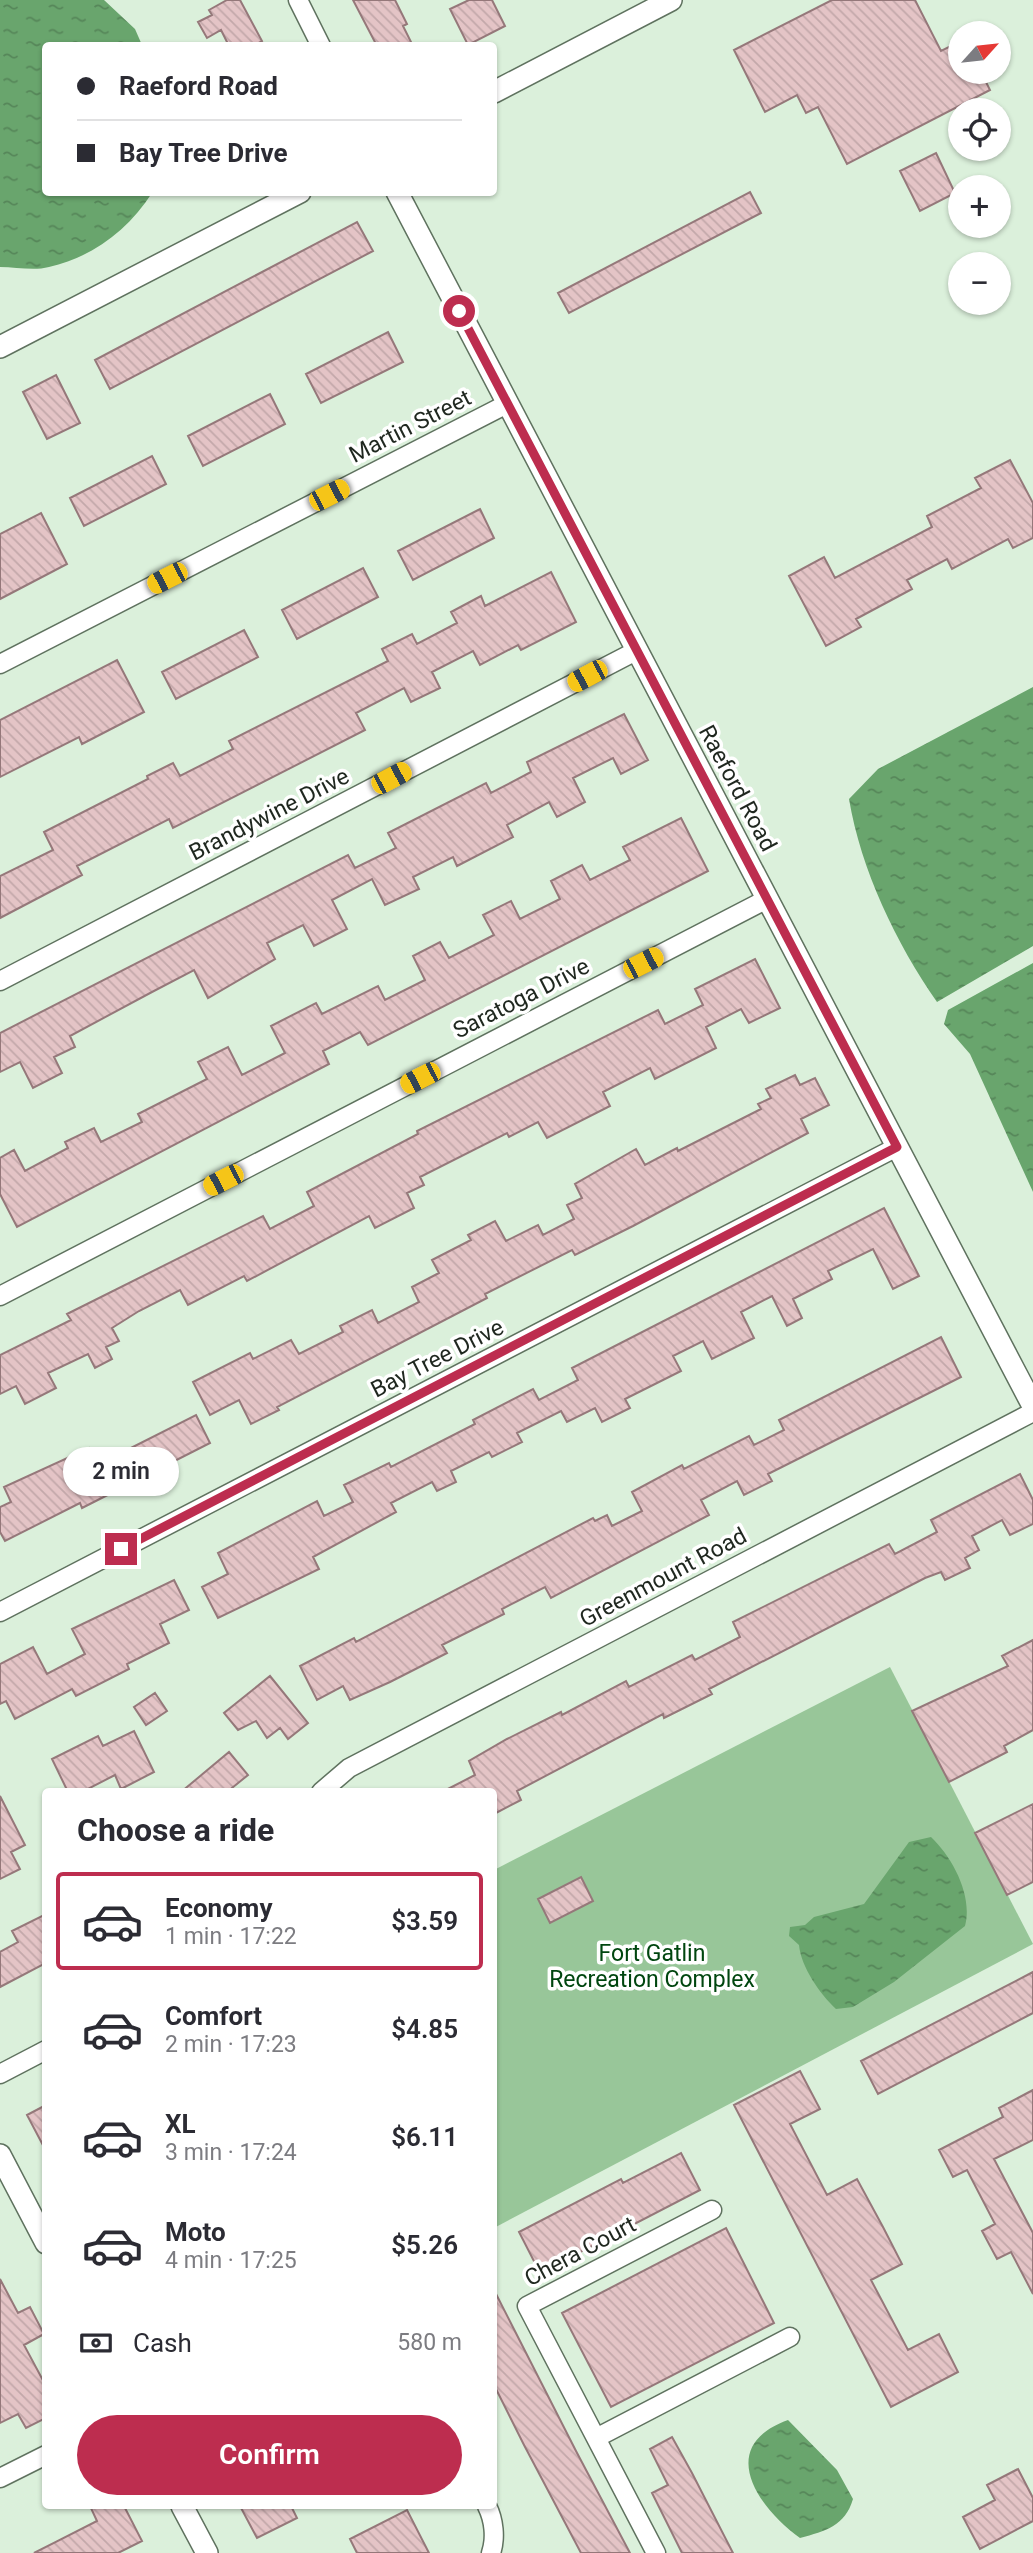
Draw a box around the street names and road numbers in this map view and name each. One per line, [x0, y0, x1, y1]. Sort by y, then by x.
street label: Martin Street [345, 384, 476, 469]
street label: Raeford Road [693, 721, 782, 856]
street label: Brandywine Drive [185, 762, 354, 866]
street label: Saratoga Drive [449, 953, 594, 1044]
street label: Bay Tree Drive [366, 1313, 508, 1403]
street label: Greenmount Road [575, 1522, 751, 1633]
street label: Chera Court [520, 2211, 640, 2292]

